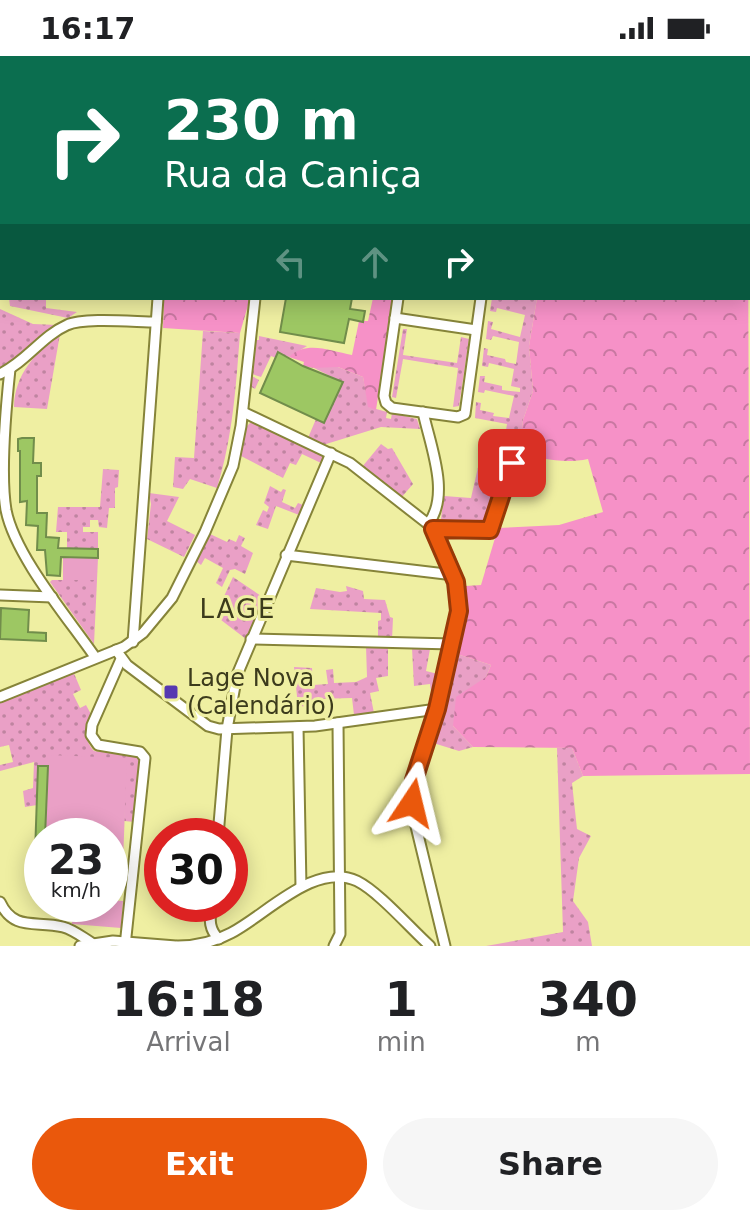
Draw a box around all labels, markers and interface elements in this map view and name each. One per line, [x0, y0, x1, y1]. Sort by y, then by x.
text: 16:17 [40, 11, 136, 46]
text: 230 m [164, 87, 359, 152]
icon: right [32, 88, 136, 192]
text: Rua da Caniça [164, 154, 422, 195]
icon: left [269, 240, 313, 284]
icon: ahead [353, 240, 397, 284]
icon: right [437, 240, 481, 284]
pin [478, 429, 546, 497]
icon: arrive [490, 441, 534, 485]
district label: LAGE [200, 594, 277, 624]
place label: Lage Nova (Calendário) [187, 664, 335, 720]
marker: Lage Nova (Calendário) [162, 683, 180, 701]
position arrow [370, 761, 454, 845]
speed limit sign: 30 [144, 818, 248, 922]
text: 23 [48, 837, 104, 883]
text: km/h [51, 878, 101, 902]
text: 16:18 [112, 971, 265, 1027]
text: 1 [385, 971, 418, 1027]
text: 340 [538, 971, 638, 1027]
text: Arrival [146, 1027, 231, 1057]
text: min [377, 1027, 426, 1057]
text: m [575, 1027, 601, 1057]
button: Exit [32, 1118, 367, 1210]
button: Share [383, 1118, 718, 1210]

